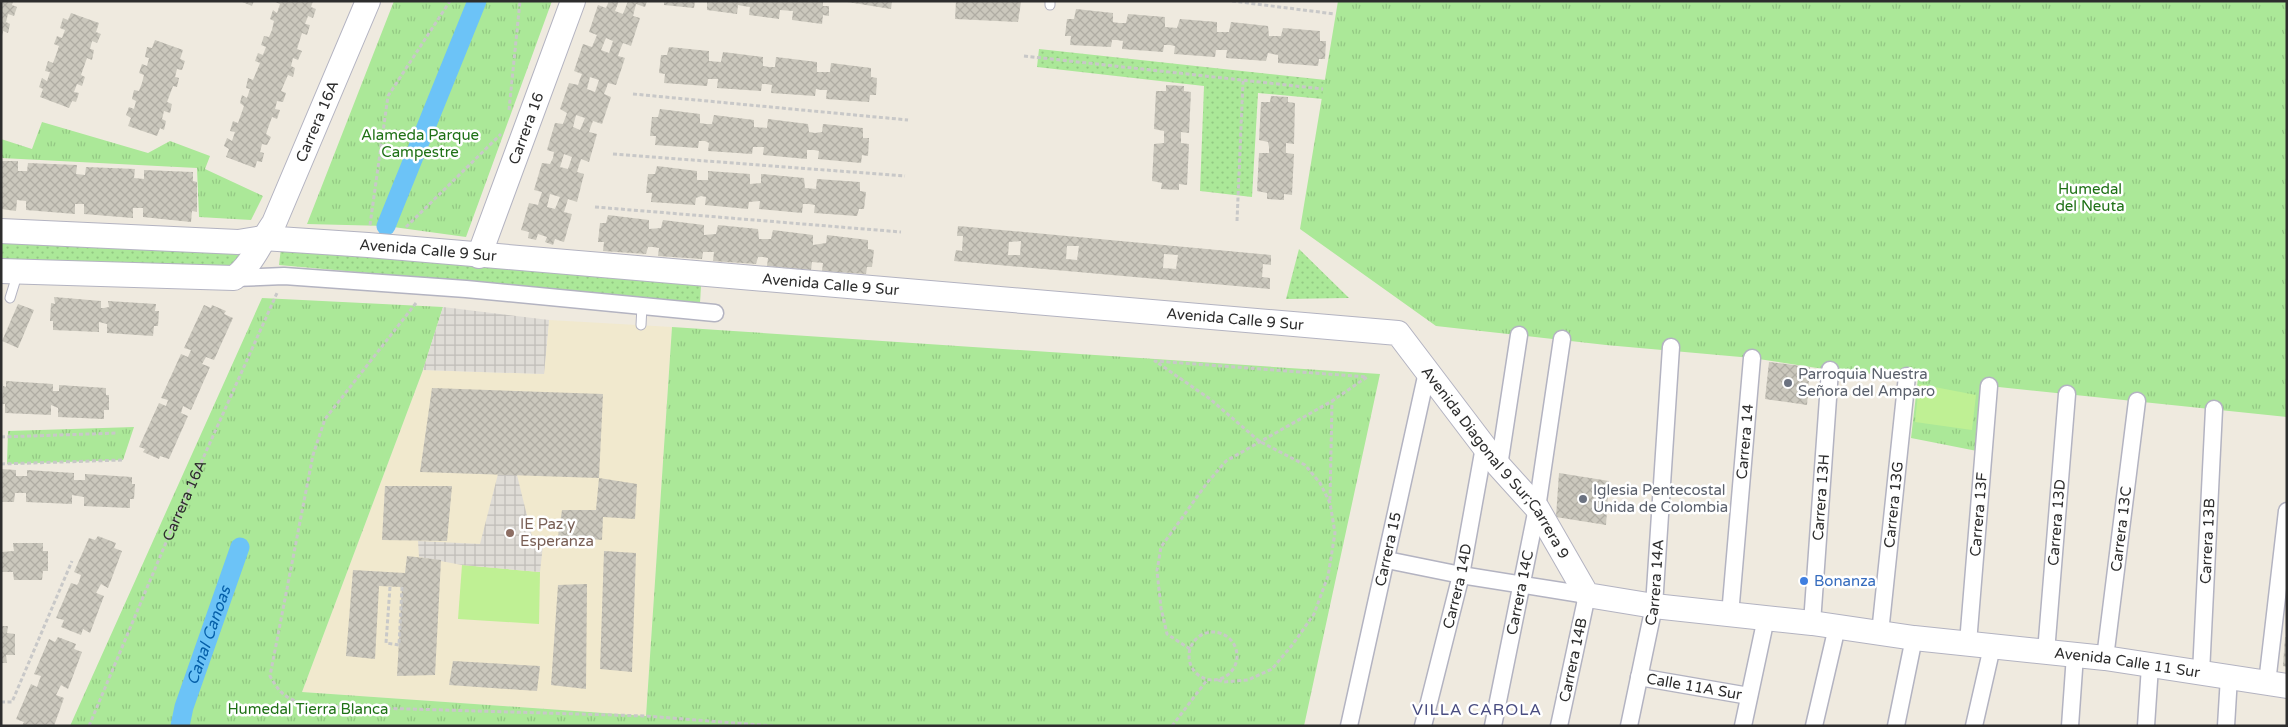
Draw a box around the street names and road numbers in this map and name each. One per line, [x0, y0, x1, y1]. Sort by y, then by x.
street label: Carrera 16A [292, 78, 342, 165]
street label: Carrera 16 [505, 90, 548, 167]
street label: Avenida Calle 9 Sur [359, 235, 498, 265]
street label: Avenida Calle 9 Sur [761, 270, 900, 299]
street label: Avenida Calle 9 Sur [1166, 304, 1305, 334]
street label: Avenida Diagonal 9 Sur;Carrera 9 [1418, 363, 1573, 562]
street label: Carrera 14 [1733, 403, 1757, 480]
street label: Carrera 13H [1809, 453, 1833, 541]
street label: Carrera 16A [159, 457, 210, 544]
street label: Carrera 13G [1880, 461, 1907, 549]
street label: Carrera 13F [1966, 471, 1991, 557]
street label: Carrera 13D [2044, 478, 2069, 566]
street label: Carrera 13C [2107, 485, 2135, 573]
street label: Carrera 13B [2196, 498, 2219, 585]
street label: Carrera 15 [1371, 510, 1405, 588]
street label: Carrera 14A [1641, 539, 1667, 627]
street label: Carrera 14D [1439, 542, 1475, 631]
street label: Carrera 14C [1503, 549, 1537, 637]
street label: Carrera 14B [1555, 616, 1591, 704]
street label: Avenida Calle 11 Sur [2053, 644, 2202, 682]
street label: Calle 11A Sur [1645, 669, 1744, 704]

